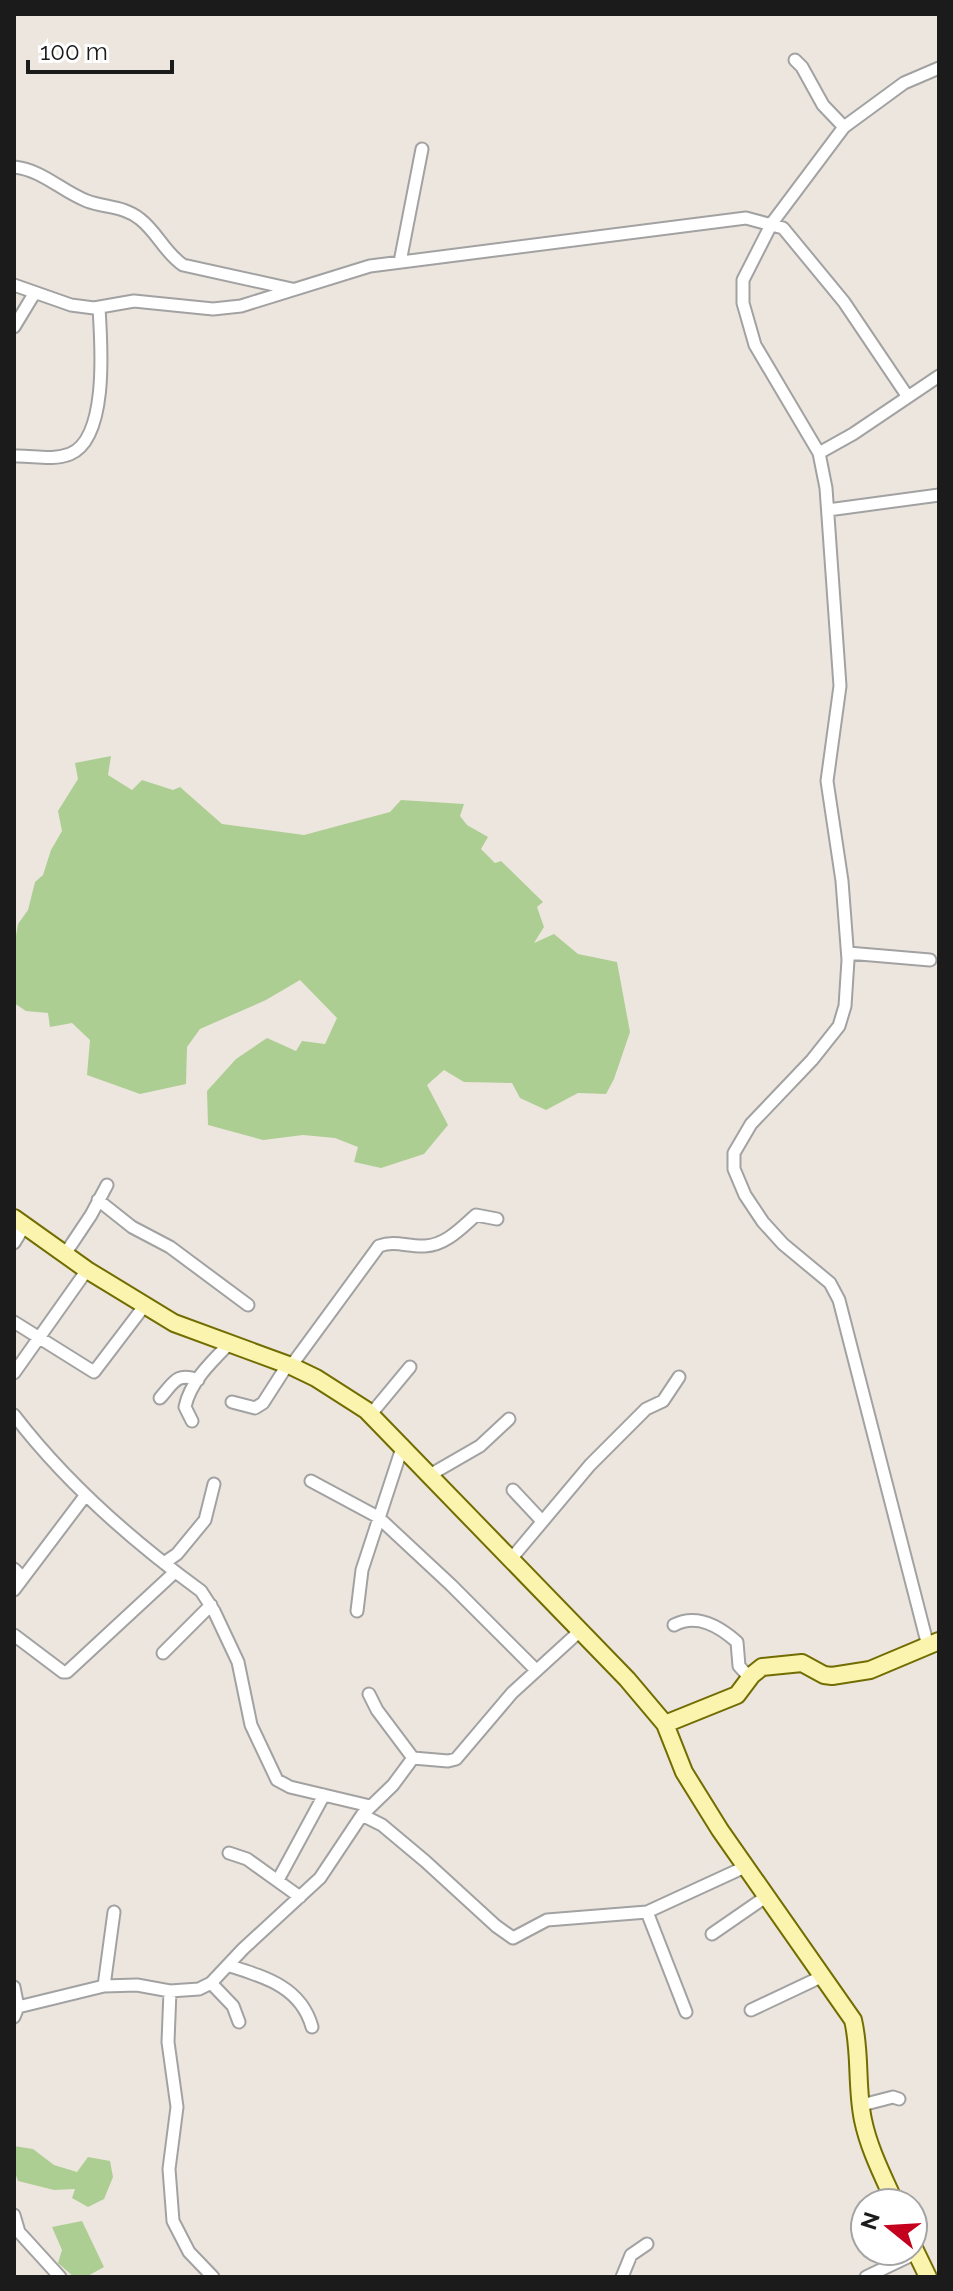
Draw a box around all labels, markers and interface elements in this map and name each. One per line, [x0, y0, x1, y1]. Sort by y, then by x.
scale bar [28, 24, 172, 74]
text: 100 m [40, 37, 108, 66]
north arrow [849, 2187, 929, 2267]
text: N [855, 2209, 885, 2233]

